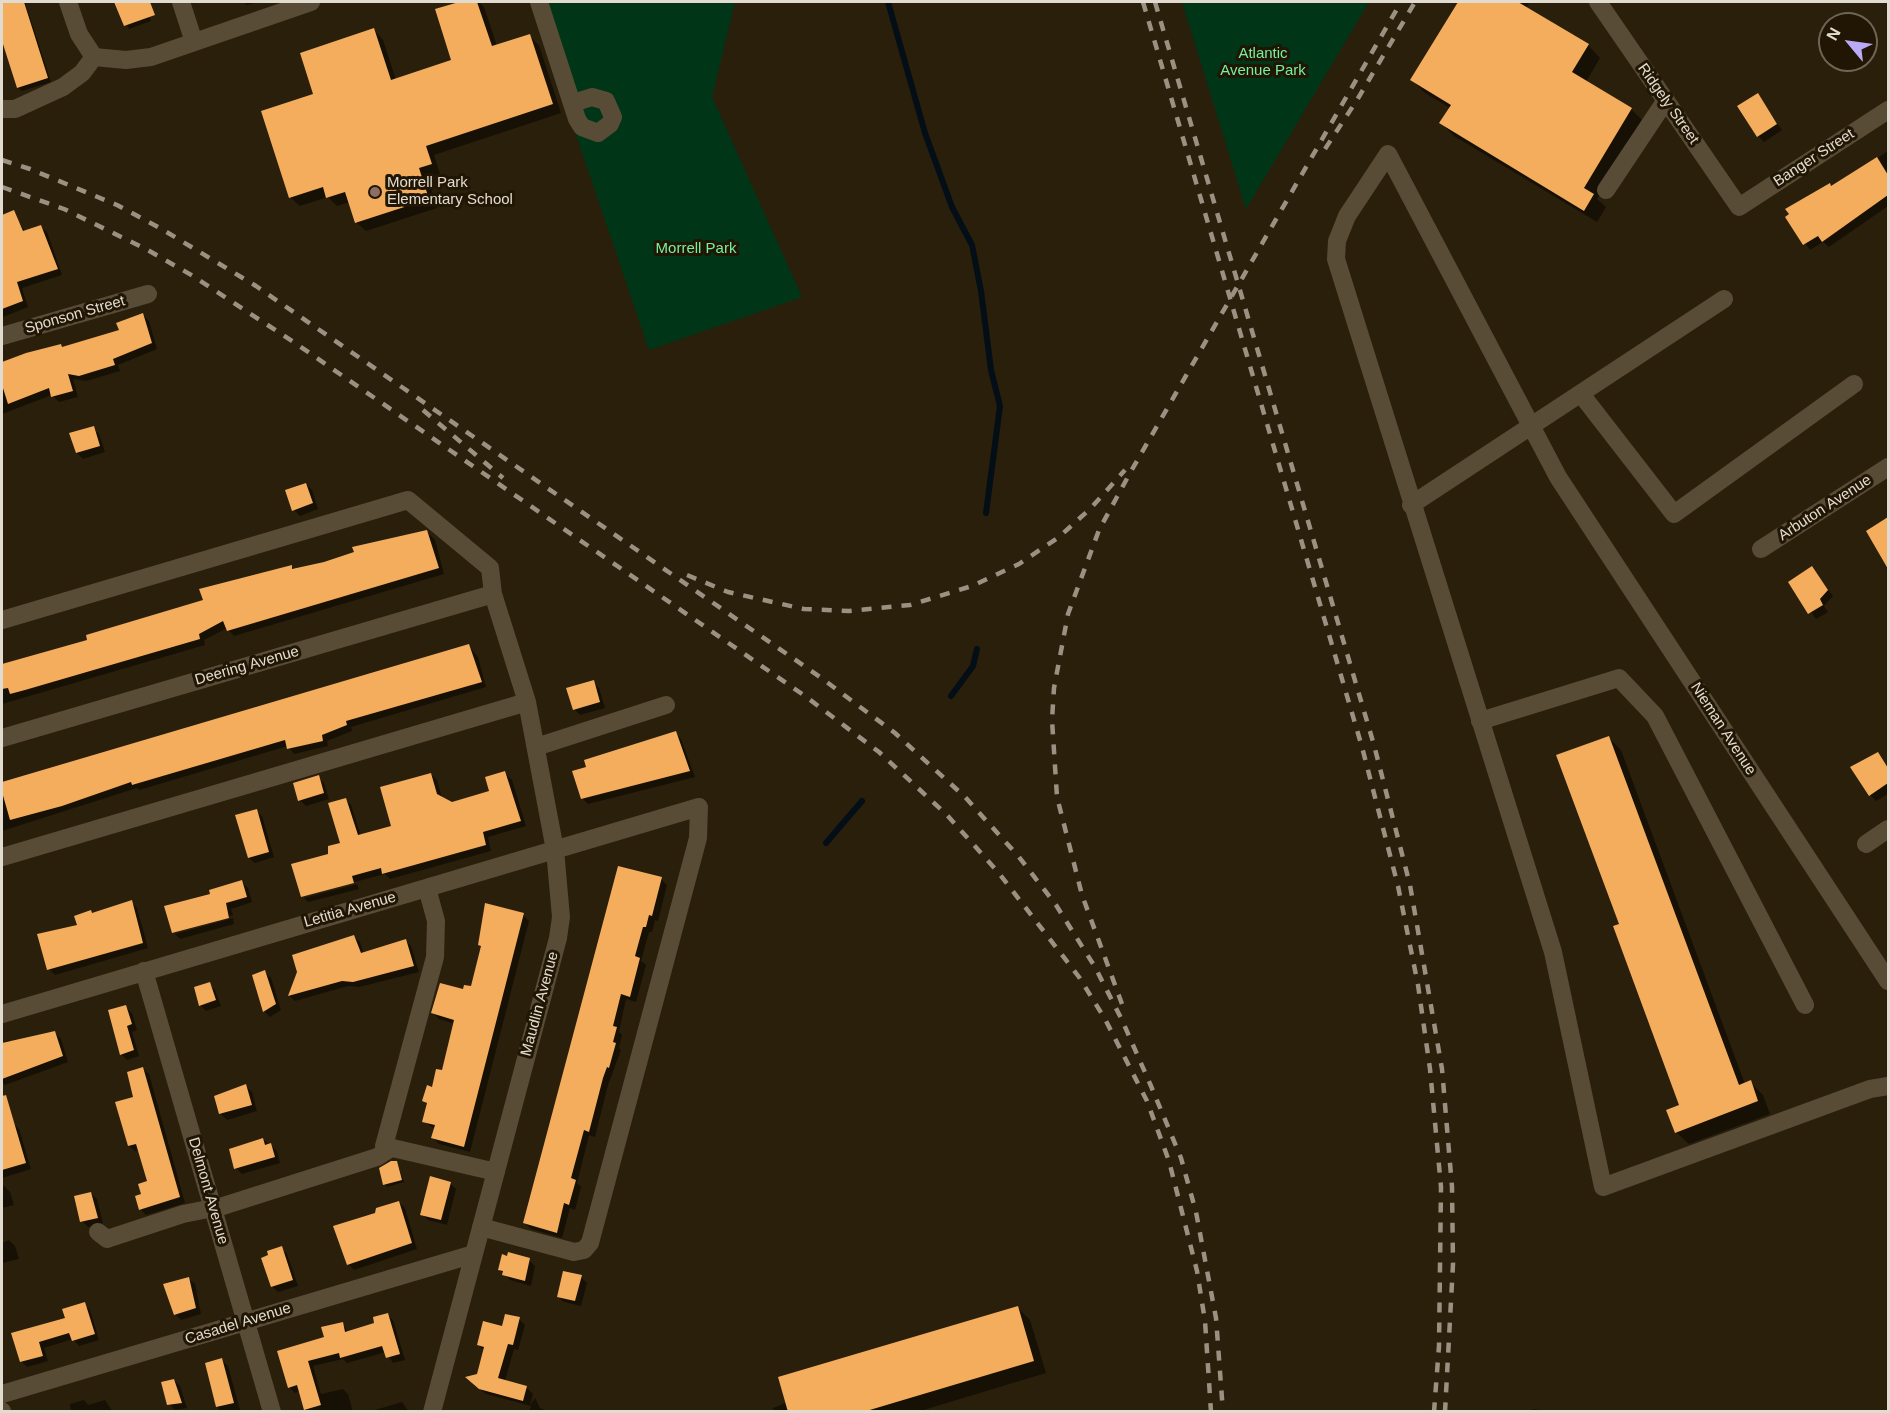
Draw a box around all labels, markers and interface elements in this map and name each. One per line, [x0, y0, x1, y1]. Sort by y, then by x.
north arrow [1818, 12, 1878, 72]
text: N [1823, 25, 1844, 43]
park label: Atlantic Avenue Park [1220, 45, 1306, 80]
street label: Ridgely Street [1634, 60, 1702, 148]
street label: Banger Street [1770, 125, 1858, 191]
place label: Morrell Park Elementary School [387, 174, 513, 209]
marker: Morrell Park Elementary School [368, 185, 382, 199]
park label: Morrell Park [656, 240, 736, 258]
street label: Sponson Street [23, 292, 127, 338]
street label: Arbuton Avenue [1775, 471, 1875, 545]
street label: Deering Avenue [193, 643, 301, 689]
street label: Nieman Avenue [1686, 679, 1760, 779]
street label: Letitia Avenue [302, 888, 398, 932]
street label: Maudlin Avenue [517, 950, 563, 1058]
street label: Delmont Avenue [184, 1135, 232, 1247]
street label: Casadel Avenue [183, 1299, 293, 1349]

